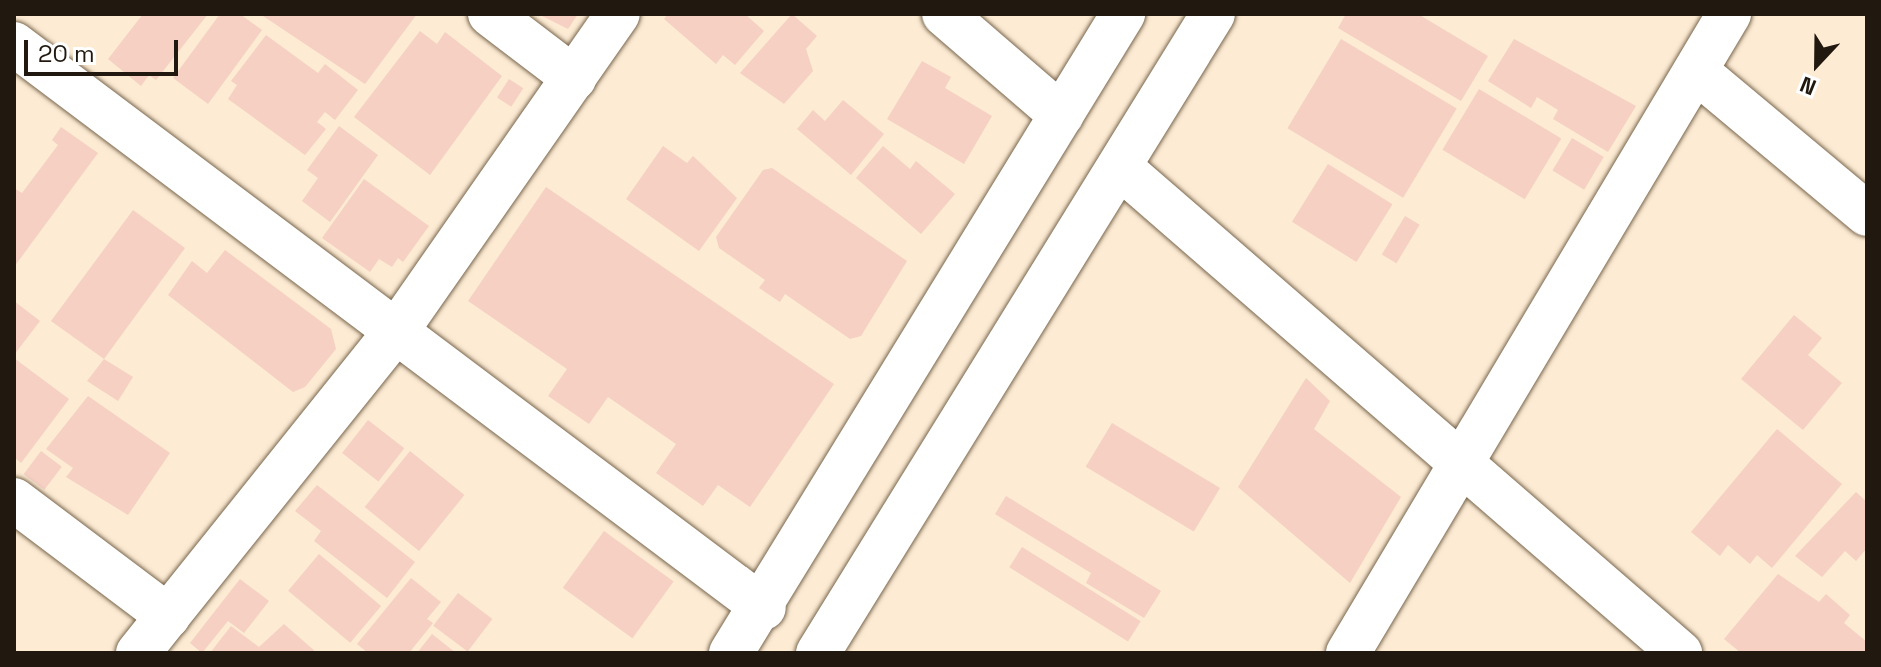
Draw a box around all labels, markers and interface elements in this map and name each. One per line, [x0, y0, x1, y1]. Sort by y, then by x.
scale bar [28, 24, 182, 74]
north arrow [1777, 24, 1857, 104]
text: 20 m [38, 38, 95, 69]
text: N [1796, 71, 1820, 102]

